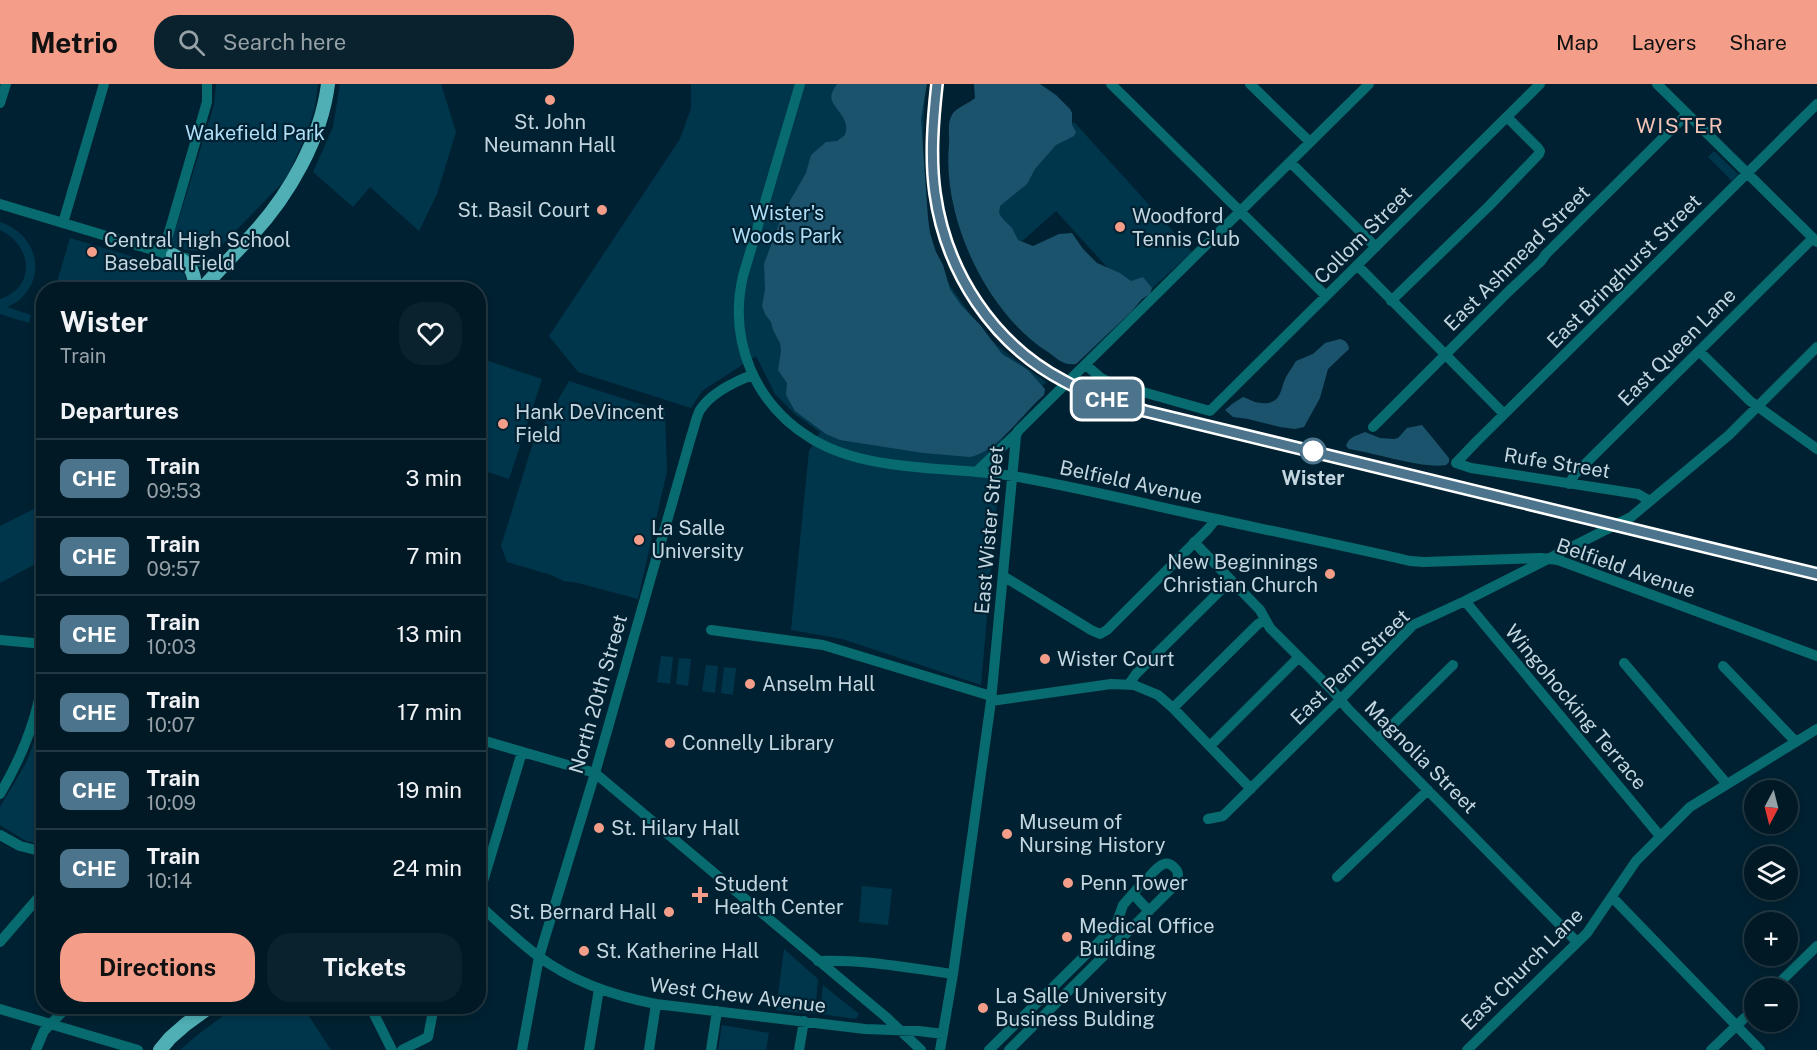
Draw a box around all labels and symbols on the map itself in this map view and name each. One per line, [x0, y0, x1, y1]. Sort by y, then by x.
marker: St. John Neumann Hall [543, 93, 557, 107]
place label: St. John Neumann Hall [484, 110, 616, 157]
district label: WISTER [1636, 113, 1724, 138]
park label: Wakefield Park [185, 121, 325, 145]
street label: East Ashmead Street [1439, 180, 1595, 336]
street label: Collom Street [1309, 181, 1417, 289]
street label: East Bringhurst Street [1542, 189, 1706, 353]
place label: St. Basil Court [457, 198, 590, 222]
park label: Wister's Woods Park [732, 201, 842, 248]
marker: St. Basil Court [595, 203, 609, 217]
place label: Woodford Tennis Club [1132, 204, 1240, 251]
marker: Woodford Tennis Club [1113, 220, 1127, 234]
place label: Central High School Baseball Field [104, 228, 291, 275]
marker: Central High School Baseball Field [85, 245, 99, 259]
street label: East Queen Lane [1613, 283, 1741, 411]
line badge: CHE [1072, 380, 1142, 418]
place label: Hank DeVincent Field [515, 400, 664, 447]
marker: Hank DeVincent Field [496, 417, 510, 431]
marker: Wister [1300, 438, 1326, 464]
street label: Rufe Street [1502, 443, 1612, 483]
street label: East Wister Street [970, 445, 1008, 615]
street label: Belfield Avenue [1057, 455, 1205, 509]
place label: Wister [1282, 466, 1344, 490]
place label: La Salle University [651, 516, 744, 563]
marker: La Salle University [632, 533, 646, 547]
street label: Belfield Avenue [1553, 533, 1699, 603]
place label: New Beginnings Christian Church [1163, 550, 1318, 597]
marker: New Beginnings Christian Church [1323, 567, 1337, 581]
street label: East Penn Street [1286, 604, 1414, 730]
street label: North 20th Street [564, 612, 632, 776]
street label: Wingohocking Terrace [1500, 620, 1652, 794]
place label: Wister Court [1057, 647, 1175, 671]
marker: Wister Court [1038, 652, 1052, 666]
place label: Anselm Hall [762, 672, 875, 696]
marker: Anselm Hall [743, 677, 757, 691]
street label: Magnolia Street [1360, 696, 1482, 818]
place label: Connelly Library [682, 731, 835, 755]
marker: Connelly Library [663, 736, 677, 750]
north arrow [1744, 780, 1798, 834]
place label: Museum of Nursing History [1019, 810, 1166, 857]
place label: St. Hilary Hall [611, 816, 740, 840]
marker: St. Hilary Hall [592, 821, 606, 835]
marker: Museum of Nursing History [1000, 827, 1014, 841]
place label: Penn Tower [1080, 871, 1188, 895]
place label: Student Health Center [714, 872, 844, 919]
marker: Penn Tower [1061, 876, 1075, 890]
marker: Student Health Center [691, 886, 709, 904]
place label: St. Bernard Hall [509, 900, 657, 924]
street label: East Church Lane [1456, 903, 1588, 1035]
marker: St. Bernard Hall [662, 905, 676, 919]
place label: Medical Office Building [1079, 914, 1215, 961]
marker: Medical Office Building [1060, 930, 1074, 944]
place label: St. Katherine Hall [596, 939, 759, 963]
marker: St. Katherine Hall [577, 944, 591, 958]
street label: West Chew Avenue [648, 972, 828, 1018]
place label: La Salle University Business Bulding [995, 984, 1167, 1031]
marker: La Salle University Business Bulding [976, 1001, 990, 1015]

